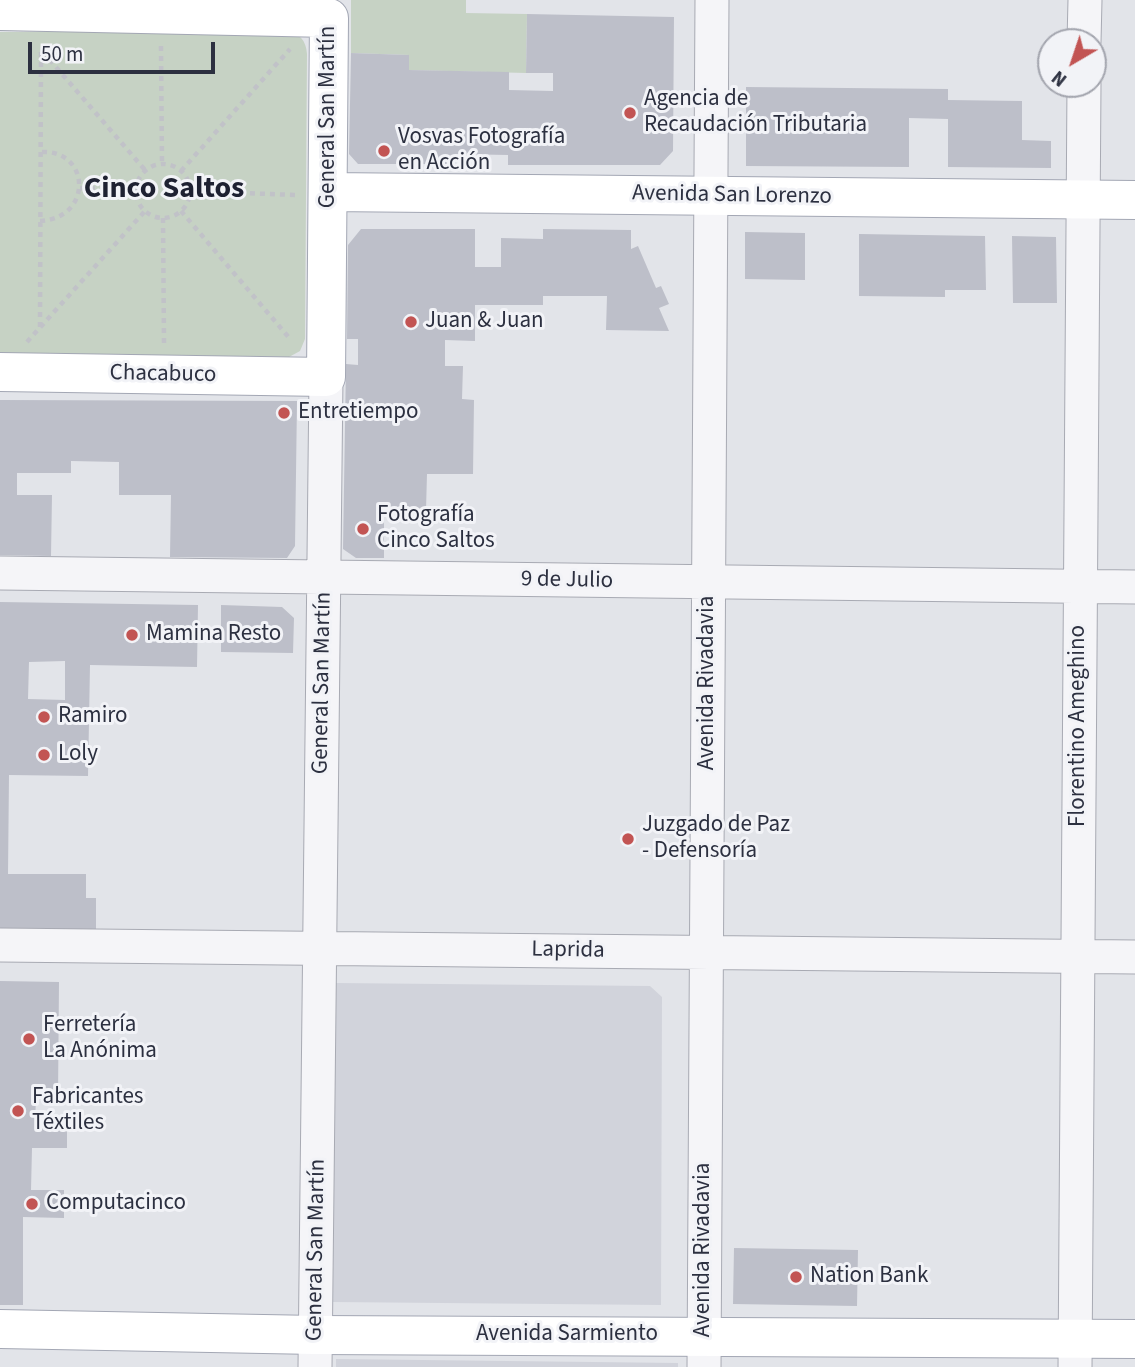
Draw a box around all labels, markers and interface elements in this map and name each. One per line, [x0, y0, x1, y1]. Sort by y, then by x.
street label: General San Martín [315, 26, 343, 208]
scale bar [32, 28, 219, 72]
north arrow [1037, 28, 1107, 98]
text: 50 m [41, 39, 83, 69]
text: N [1046, 64, 1073, 93]
place label: Agencia de Recaudación Tributaria [644, 86, 867, 140]
marker: Agencia de Recaudación Tributaria [622, 105, 638, 121]
place label: Vosvas Fotografía en Acción [398, 124, 565, 178]
marker: Vosvas Fotografía en Acción [376, 143, 392, 159]
district label: Cinco Saltos [84, 172, 244, 208]
street label: Avenida San Lorenzo [632, 180, 832, 212]
place label: Juan & Juan [425, 308, 544, 336]
marker: Juan & Juan [403, 314, 419, 330]
street label: Chacabuco [109, 360, 217, 390]
place label: Entretiempo [298, 399, 419, 427]
marker: Entretiempo [276, 405, 292, 421]
place label: Fotografía Cinco Saltos [377, 502, 495, 556]
marker: Fotografía Cinco Saltos [355, 521, 371, 537]
street label: 9 de Julio [521, 566, 613, 596]
street label: General San Martín [308, 592, 338, 774]
street label: Avenida Rivadavia [694, 596, 722, 770]
place label: Mamina Resto [146, 621, 281, 649]
street label: Florentino Ameghino [1065, 625, 1093, 827]
marker: Mamina Resto [124, 627, 140, 643]
place label: Ramiro [58, 703, 128, 731]
marker: Ramiro [36, 709, 52, 725]
place label: Loly [58, 741, 98, 769]
marker: Loly [36, 747, 52, 763]
place label: Juzgado de Paz - Defensoría [642, 812, 790, 866]
marker: Juzgado de Paz - Defensoría [620, 831, 636, 847]
street label: Laprida [531, 937, 605, 965]
place label: Ferretería La Anónima [43, 1012, 157, 1066]
marker: Ferretería La Anónima [21, 1031, 37, 1047]
place label: Fabricantes Téxtiles [32, 1084, 143, 1138]
marker: Fabricantes Téxtiles [10, 1103, 26, 1119]
street label: General San Martín [302, 1159, 332, 1341]
street label: Avenida Rivadavia [690, 1163, 718, 1337]
place label: Computacinco [46, 1190, 186, 1218]
marker: Computacinco [24, 1196, 40, 1212]
place label: Nation Bank [810, 1263, 928, 1291]
marker: Nation Bank [788, 1269, 804, 1285]
street label: Avenida Sarmiento [476, 1321, 658, 1349]

